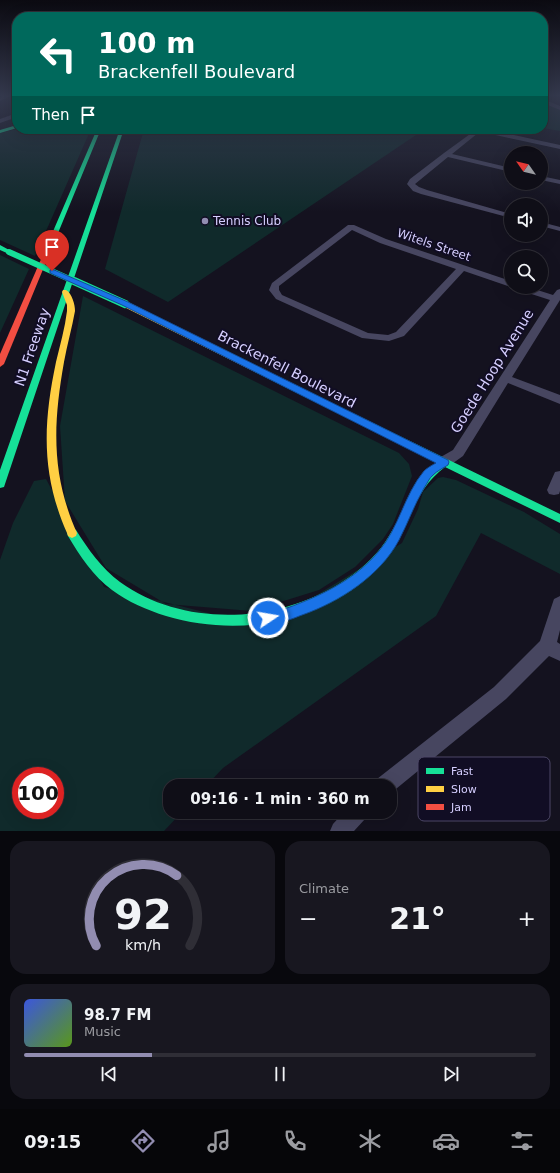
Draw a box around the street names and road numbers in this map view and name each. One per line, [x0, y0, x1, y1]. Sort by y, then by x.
street label: Witels Street [395, 226, 473, 264]
street label: N1 Freeway [11, 306, 53, 388]
street label: Goede Hoop Avenue [447, 306, 537, 436]
street label: Brackenfell Boulevard [215, 327, 359, 411]

